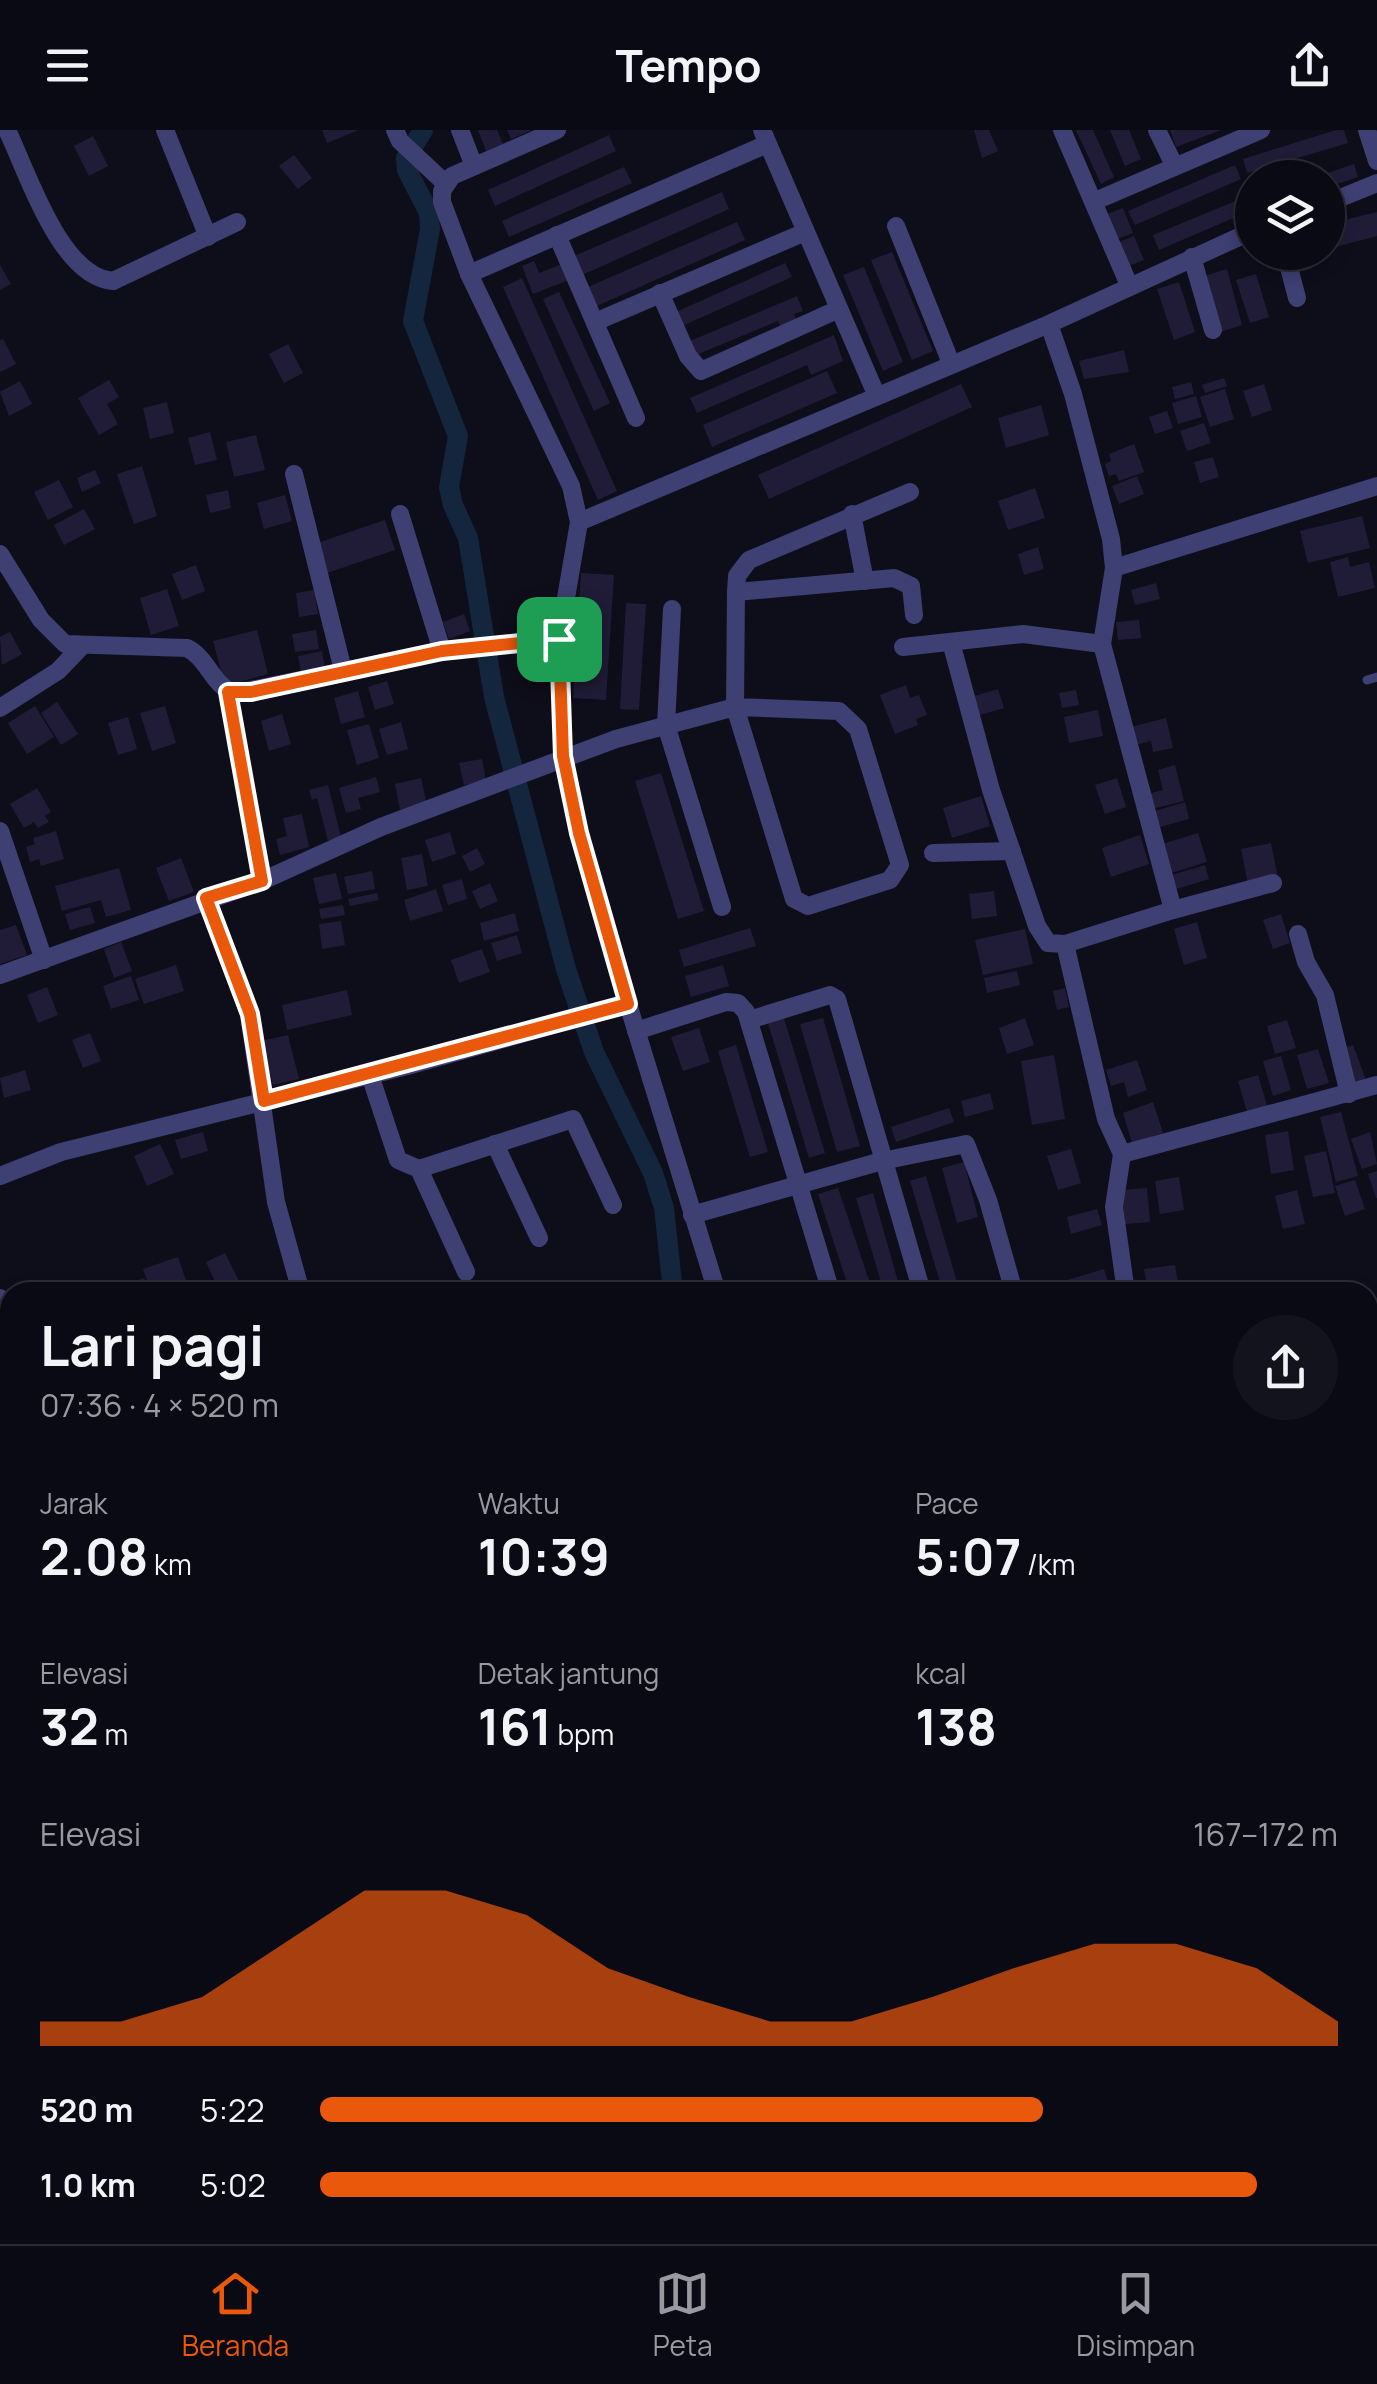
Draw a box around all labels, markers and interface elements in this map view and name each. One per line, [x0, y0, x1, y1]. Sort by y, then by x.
text: Tempo [615, 34, 762, 96]
icon: menu [40, 38, 95, 93]
icon: share [1282, 38, 1337, 93]
map controls [1235, 160, 1345, 270]
button: layers [1235, 160, 1345, 270]
pin [517, 597, 602, 682]
icon: arrive [532, 612, 587, 667]
text: Lari pagi [40, 1307, 264, 1383]
button: share [1233, 1315, 1338, 1420]
text: 07:36 · 4 × 520 m [40, 1383, 279, 1427]
text: Jarak [40, 1484, 108, 1522]
text: Waktu [478, 1484, 560, 1522]
text: Pace [915, 1484, 979, 1522]
text: 2.08 [40, 1522, 148, 1590]
text: 10:39 [478, 1522, 610, 1590]
text: 5:07 [915, 1522, 1021, 1590]
text: km [148, 1545, 192, 1583]
text: /km [1021, 1545, 1075, 1583]
text: Elevasi [40, 1654, 128, 1692]
text: Detak jantung [478, 1654, 659, 1692]
text: kcal [915, 1654, 966, 1692]
text: 32 [40, 1692, 99, 1760]
text: 161 [478, 1692, 552, 1760]
text: 138 [915, 1692, 997, 1760]
text: m [99, 1715, 128, 1753]
text: bpm [552, 1715, 614, 1753]
text: Elevasi [40, 1812, 141, 1856]
text: 167–172 m [1193, 1812, 1338, 1856]
text: 520 m [40, 2088, 133, 2132]
text: 5:22 [200, 2088, 265, 2132]
text: 1.0 km [40, 2163, 136, 2207]
text: 5:02 [200, 2163, 266, 2207]
tab: Beranda [182, 2266, 289, 2364]
tab: Peta [653, 2266, 713, 2364]
tab: Disimpan [1076, 2266, 1195, 2364]

